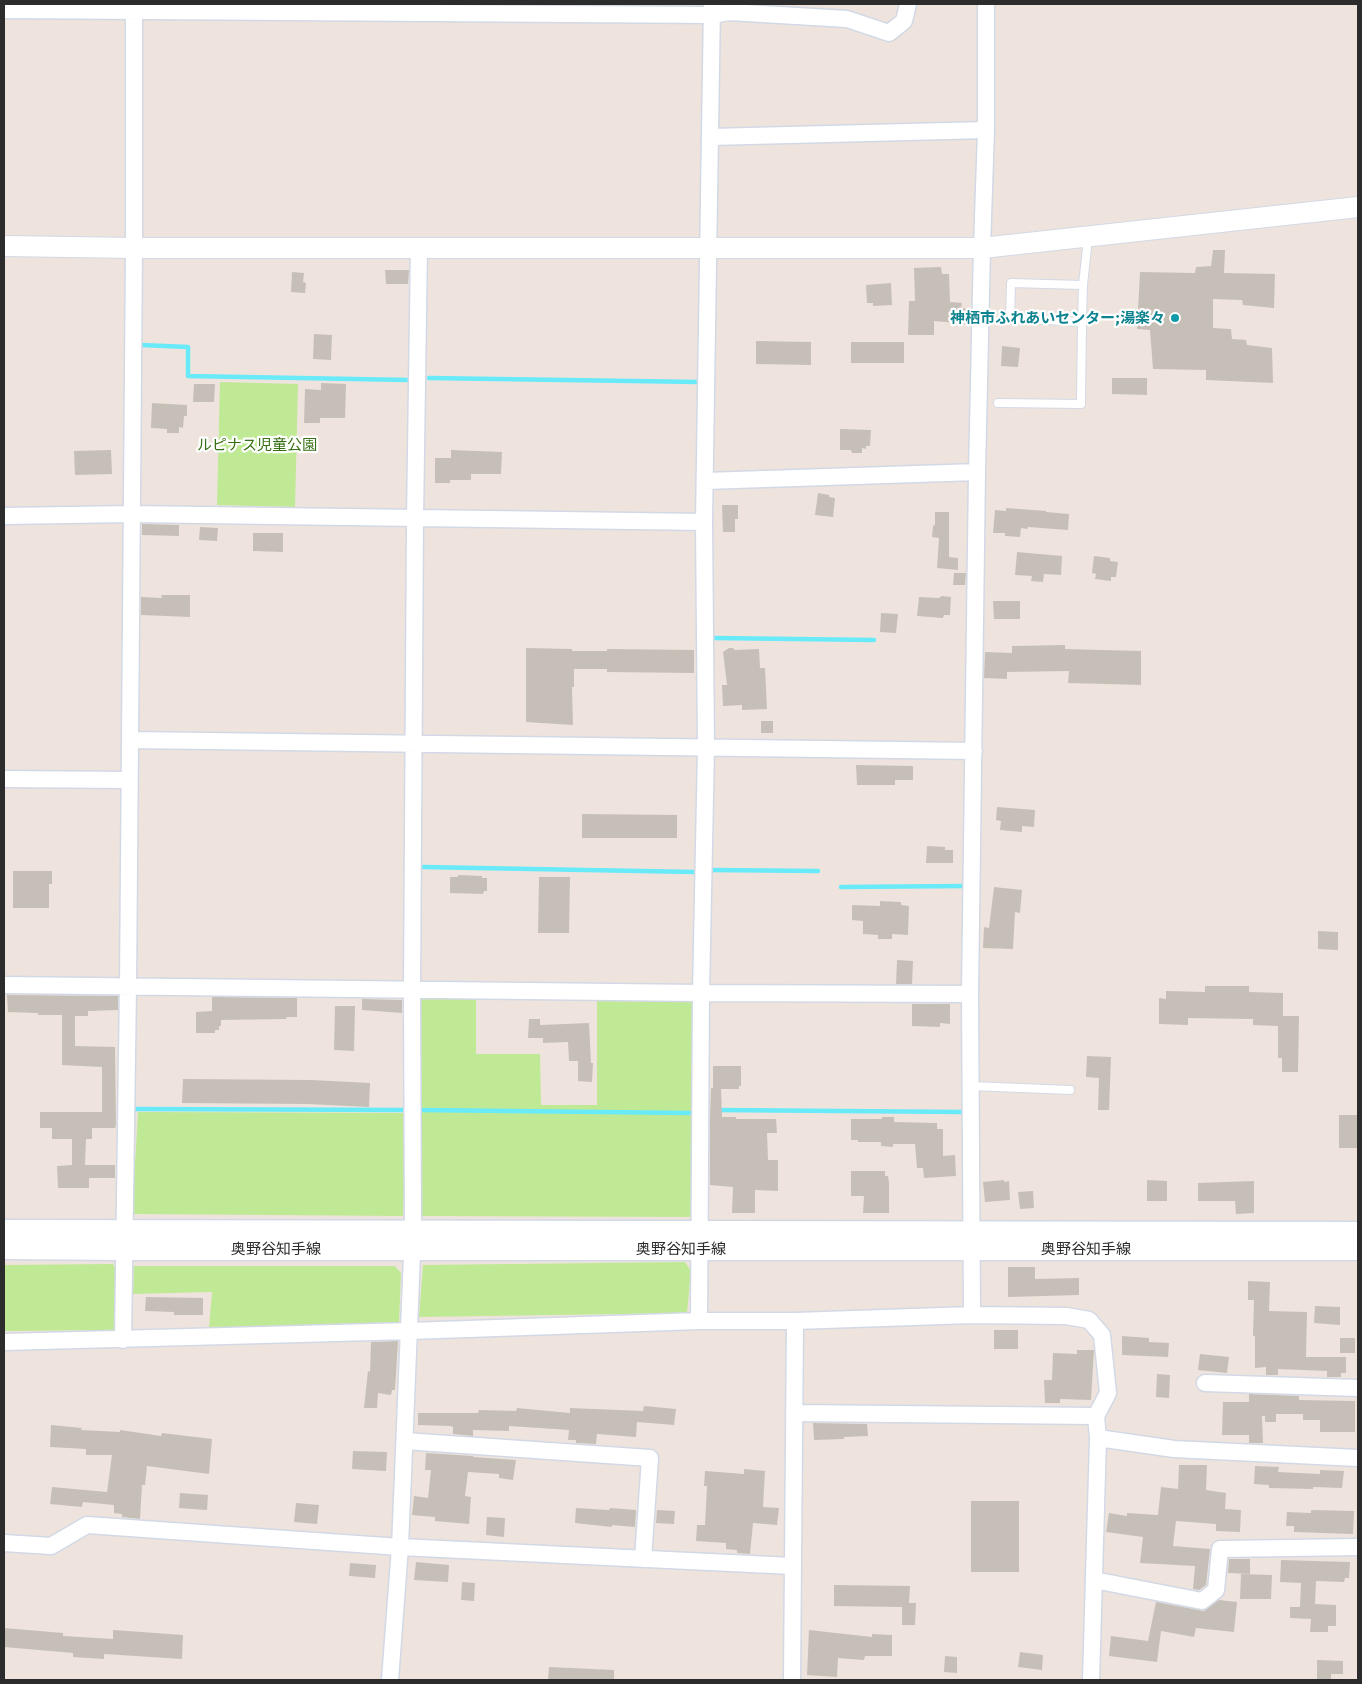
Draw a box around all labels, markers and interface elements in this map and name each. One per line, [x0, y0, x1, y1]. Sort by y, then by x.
place label: 神栖市ふれあいセンター;湯楽々 [950, 309, 1165, 327]
marker: 神栖市ふれあいセンター;湯楽々 [1169, 312, 1181, 324]
park label: ルピナス児童公園 [197, 436, 317, 454]
street label: 奥野谷知手線 [231, 1240, 321, 1258]
street label: 奥野谷知手線 [636, 1240, 726, 1258]
street label: 奥野谷知手線 [1041, 1240, 1131, 1258]

